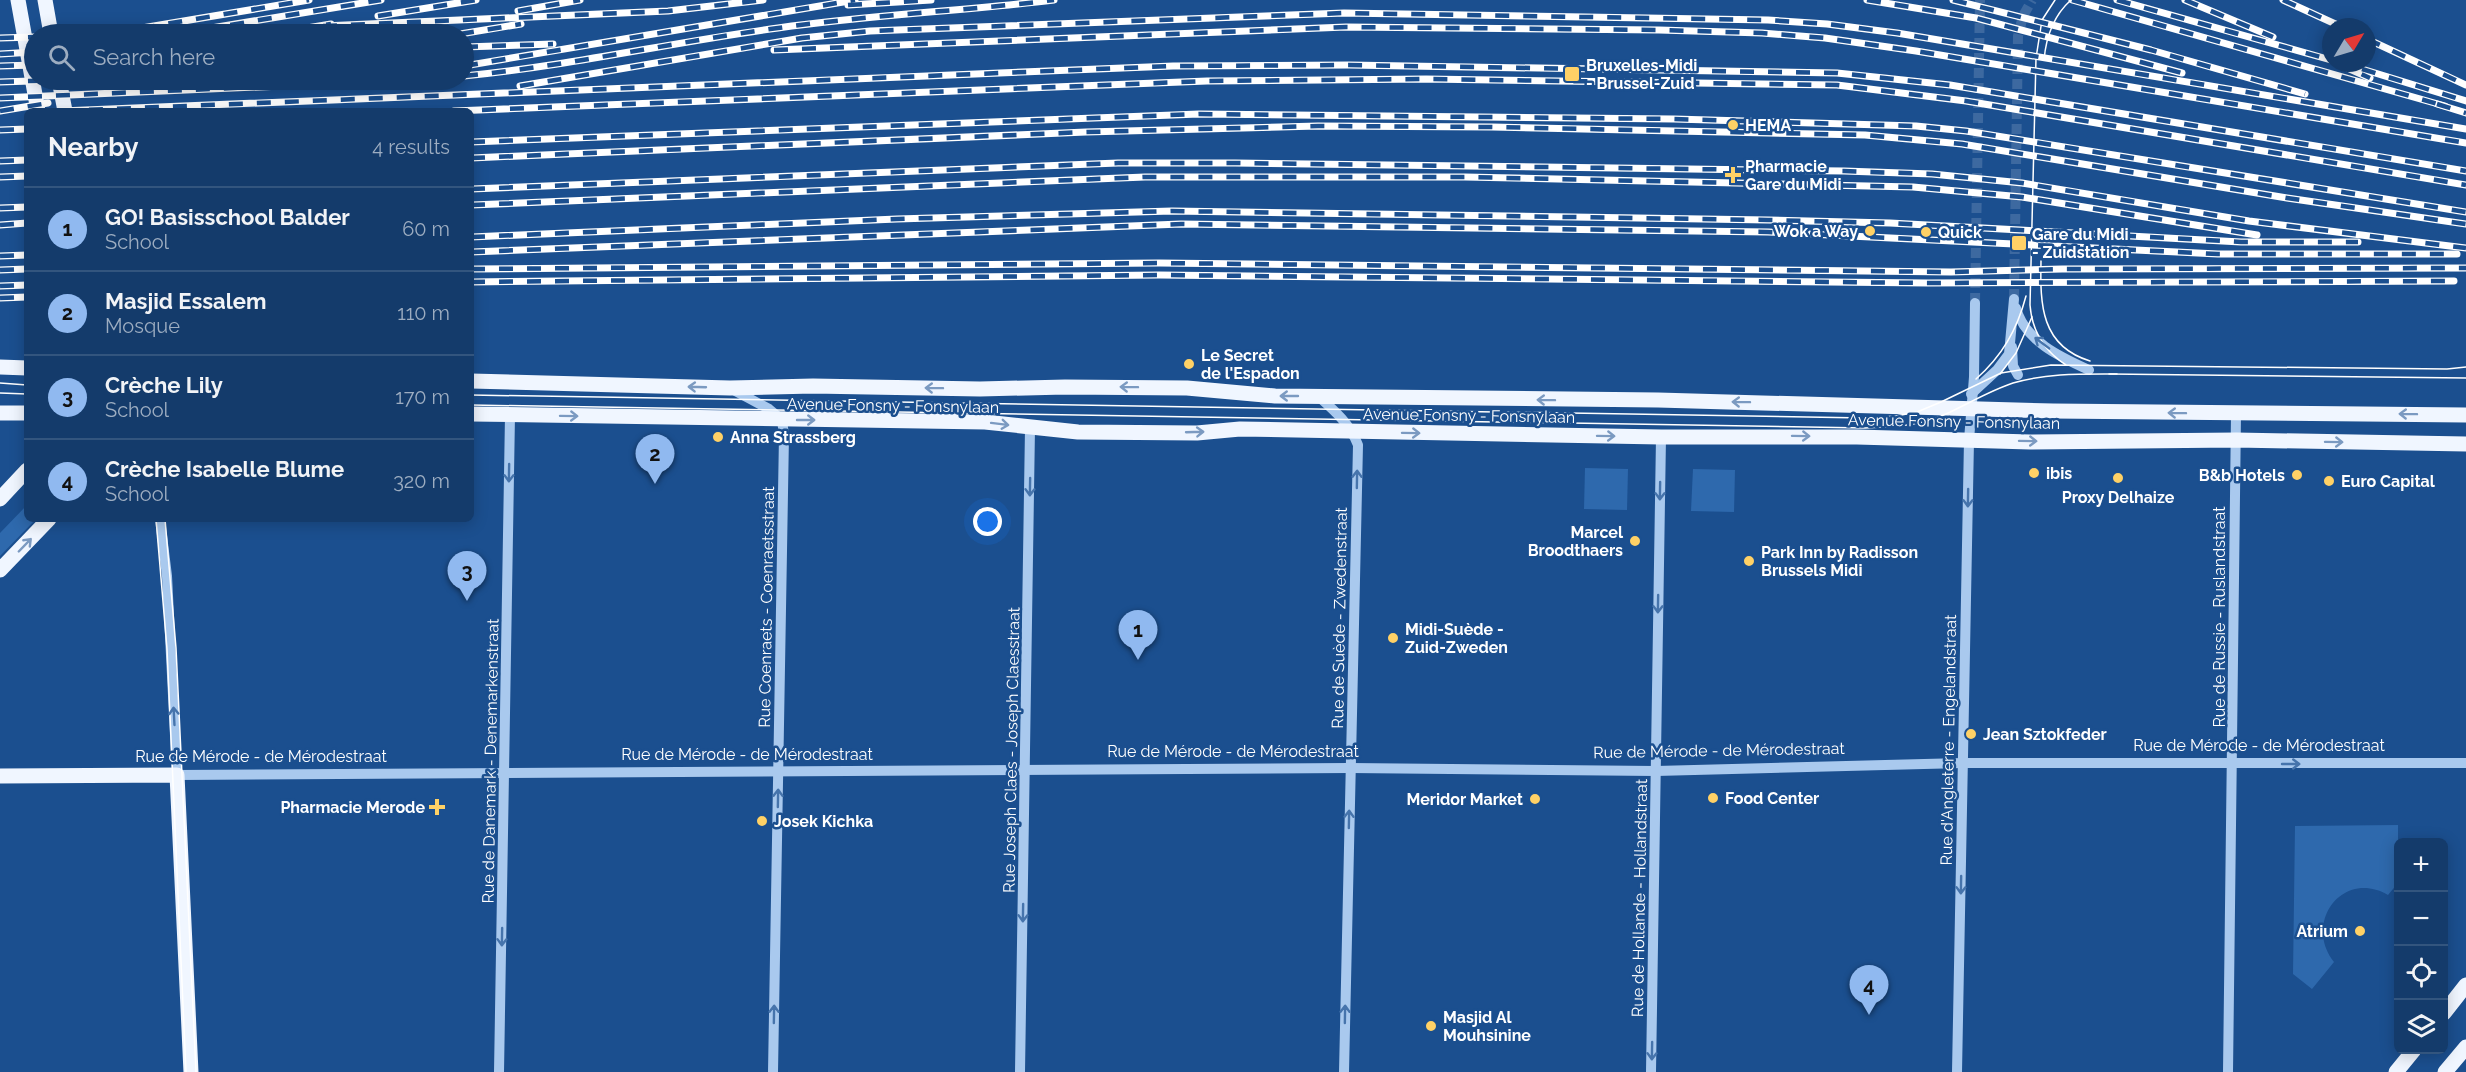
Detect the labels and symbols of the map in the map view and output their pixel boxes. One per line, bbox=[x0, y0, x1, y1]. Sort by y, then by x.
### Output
north arrow bbox=[2322, 18, 2376, 72]
place label: Bruxelles-Midi - Brussel-Zuid bbox=[1586, 56, 1697, 93]
marker: Bruxelles-Midi - Brussel-Zuid bbox=[1563, 65, 1581, 83]
place label: HEMA bbox=[1745, 116, 1791, 135]
marker: HEMA bbox=[1726, 118, 1740, 132]
place label: Pharmacie Gare du Midi bbox=[1745, 157, 1842, 194]
marker: Pharmacie Gare du Midi bbox=[1726, 168, 1740, 182]
place label: Wok a Way bbox=[1774, 222, 1858, 241]
place label: Quick bbox=[1938, 223, 1982, 242]
marker: Wok a Way bbox=[1863, 224, 1877, 238]
marker: Quick bbox=[1919, 225, 1933, 239]
place label: Gare du Midi - Zuidstation bbox=[2032, 225, 2129, 262]
marker: Gare du Midi - Zuidstation bbox=[2010, 234, 2028, 252]
one-way arrow bbox=[2034, 337, 2050, 350]
place label: Le Secret de l'Espadon bbox=[1201, 346, 1300, 383]
marker: Le Secret de l'Espadon bbox=[1182, 357, 1196, 371]
one-way arrow bbox=[687, 381, 707, 393]
one-way arrow bbox=[1119, 382, 1139, 393]
one-way arrow bbox=[924, 383, 944, 394]
one-way arrow bbox=[1279, 390, 1299, 402]
street label: Avenue Fonsny - Fonsnylaan bbox=[787, 394, 999, 417]
one-way arrow bbox=[1537, 394, 1557, 405]
one-way arrow bbox=[1732, 396, 1752, 408]
street label: Avenue Fonsny - Fonsnylaan bbox=[1363, 404, 1575, 427]
one-way arrow bbox=[2168, 407, 2188, 419]
one-way arrow bbox=[2398, 408, 2418, 420]
one-way arrow bbox=[558, 410, 578, 422]
street label: Avenue Fonsny - Fonsnylaan bbox=[1848, 410, 2060, 433]
one-way arrow bbox=[795, 414, 815, 426]
one-way arrow bbox=[990, 419, 1010, 430]
one-way arrow bbox=[1185, 427, 1205, 438]
one-way arrow bbox=[1400, 427, 1420, 438]
place label: Anna Strassberg bbox=[730, 428, 856, 447]
marker: Anna Strassberg bbox=[711, 430, 725, 444]
one-way arrow bbox=[1595, 430, 1615, 442]
one-way arrow bbox=[1790, 430, 1810, 442]
pin: 2 bbox=[636, 434, 674, 484]
one-way arrow bbox=[2017, 436, 2037, 447]
one-way arrow bbox=[2323, 437, 2343, 448]
one-way arrow bbox=[504, 463, 515, 483]
place label: ibis bbox=[2046, 464, 2072, 483]
marker: ibis bbox=[2027, 466, 2041, 480]
place label: B&b Hotels bbox=[2199, 466, 2285, 485]
marker: B&b Hotels bbox=[2290, 468, 2304, 482]
one-way arrow bbox=[1351, 469, 1363, 489]
marker: Proxy Delhaize bbox=[2111, 471, 2125, 485]
place label: Euro Capital bbox=[2341, 472, 2436, 491]
marker: Euro Capital bbox=[2322, 474, 2336, 488]
one-way arrow bbox=[1024, 476, 1035, 496]
one-way arrow bbox=[1654, 481, 1666, 501]
street label: Rue Coenraets - Coenraetsstraat bbox=[755, 485, 778, 728]
one-way arrow bbox=[1962, 488, 1974, 508]
place label: Proxy Delhaize bbox=[2062, 488, 2175, 507]
street label: Rue de Suède - Zwedenstraat bbox=[1328, 506, 1351, 729]
street label: Rue de Russie - Ruslandstraat bbox=[2210, 506, 2229, 728]
your location bbox=[973, 507, 1002, 536]
place label: Marcel Broodthaers bbox=[1528, 523, 1624, 560]
marker: Marcel Broodthaers bbox=[1628, 534, 1642, 548]
one-way arrow bbox=[17, 537, 32, 552]
place label: Park Inn by Radisson Brussels Midi bbox=[1761, 543, 1918, 580]
pin: 3 bbox=[448, 552, 486, 601]
marker: Park Inn by Radisson Brussels Midi bbox=[1742, 554, 1756, 568]
one-way arrow bbox=[1652, 594, 1664, 614]
street label: Rue Joseph Claes - Joseph Claesstraat bbox=[1000, 606, 1024, 893]
pin: 1 bbox=[1118, 610, 1158, 660]
street label: Rue d'Angleterre - Engelandstraat bbox=[1937, 614, 1960, 866]
street label: Rue de Danemark - Denemarkenstraat bbox=[479, 618, 502, 904]
place label: Midi-Suède - Zuid-Zweden bbox=[1405, 620, 1508, 657]
marker: Midi-Suède - Zuid-Zweden bbox=[1386, 631, 1400, 645]
one-way arrow bbox=[169, 707, 180, 727]
place label: Jean Sztokfeder bbox=[1983, 725, 2107, 744]
marker: Jean Sztokfeder bbox=[1964, 727, 1978, 741]
street label: Rue de Mérode - de Mérodestraat bbox=[2133, 736, 2385, 755]
street label: Rue de Mérode - de Mérodestraat bbox=[1593, 739, 1846, 762]
street label: Rue de Mérode - de Mérodestraat bbox=[1107, 742, 1359, 761]
street label: Rue de Mérode - de Mérodestraat bbox=[621, 745, 873, 764]
street label: Rue de Mérode - de Mérodestraat bbox=[135, 747, 387, 766]
one-way arrow bbox=[2281, 758, 2301, 770]
street label: Rue de Hollande - Hollandstraat bbox=[1628, 778, 1651, 1017]
one-way arrow bbox=[772, 788, 784, 808]
place label: Food Center bbox=[1725, 789, 1819, 808]
place label: Meridor Market bbox=[1406, 790, 1523, 809]
marker: Food Center bbox=[1706, 791, 1720, 805]
marker: Meridor Market bbox=[1528, 792, 1542, 806]
place label: Pharmacie Merode bbox=[280, 798, 425, 817]
marker: Pharmacie Merode bbox=[430, 800, 444, 814]
one-way arrow bbox=[1343, 809, 1355, 829]
place label: Josek Kichka bbox=[774, 812, 873, 831]
marker: Josek Kichka bbox=[755, 814, 769, 828]
one-way arrow bbox=[1955, 874, 1966, 894]
one-way arrow bbox=[1017, 902, 1029, 922]
place label: Atrium bbox=[2296, 922, 2348, 941]
marker: Atrium bbox=[2353, 924, 2367, 938]
one-way arrow bbox=[496, 926, 508, 946]
pin: 4 bbox=[1850, 966, 1888, 1015]
one-way arrow bbox=[769, 1004, 780, 1024]
one-way arrow bbox=[1340, 1004, 1351, 1024]
place label: Masjid Al Mouhsinine bbox=[1443, 1008, 1531, 1045]
marker: Masjid Al Mouhsinine bbox=[1424, 1019, 1438, 1033]
one-way arrow bbox=[1646, 1041, 1657, 1061]

